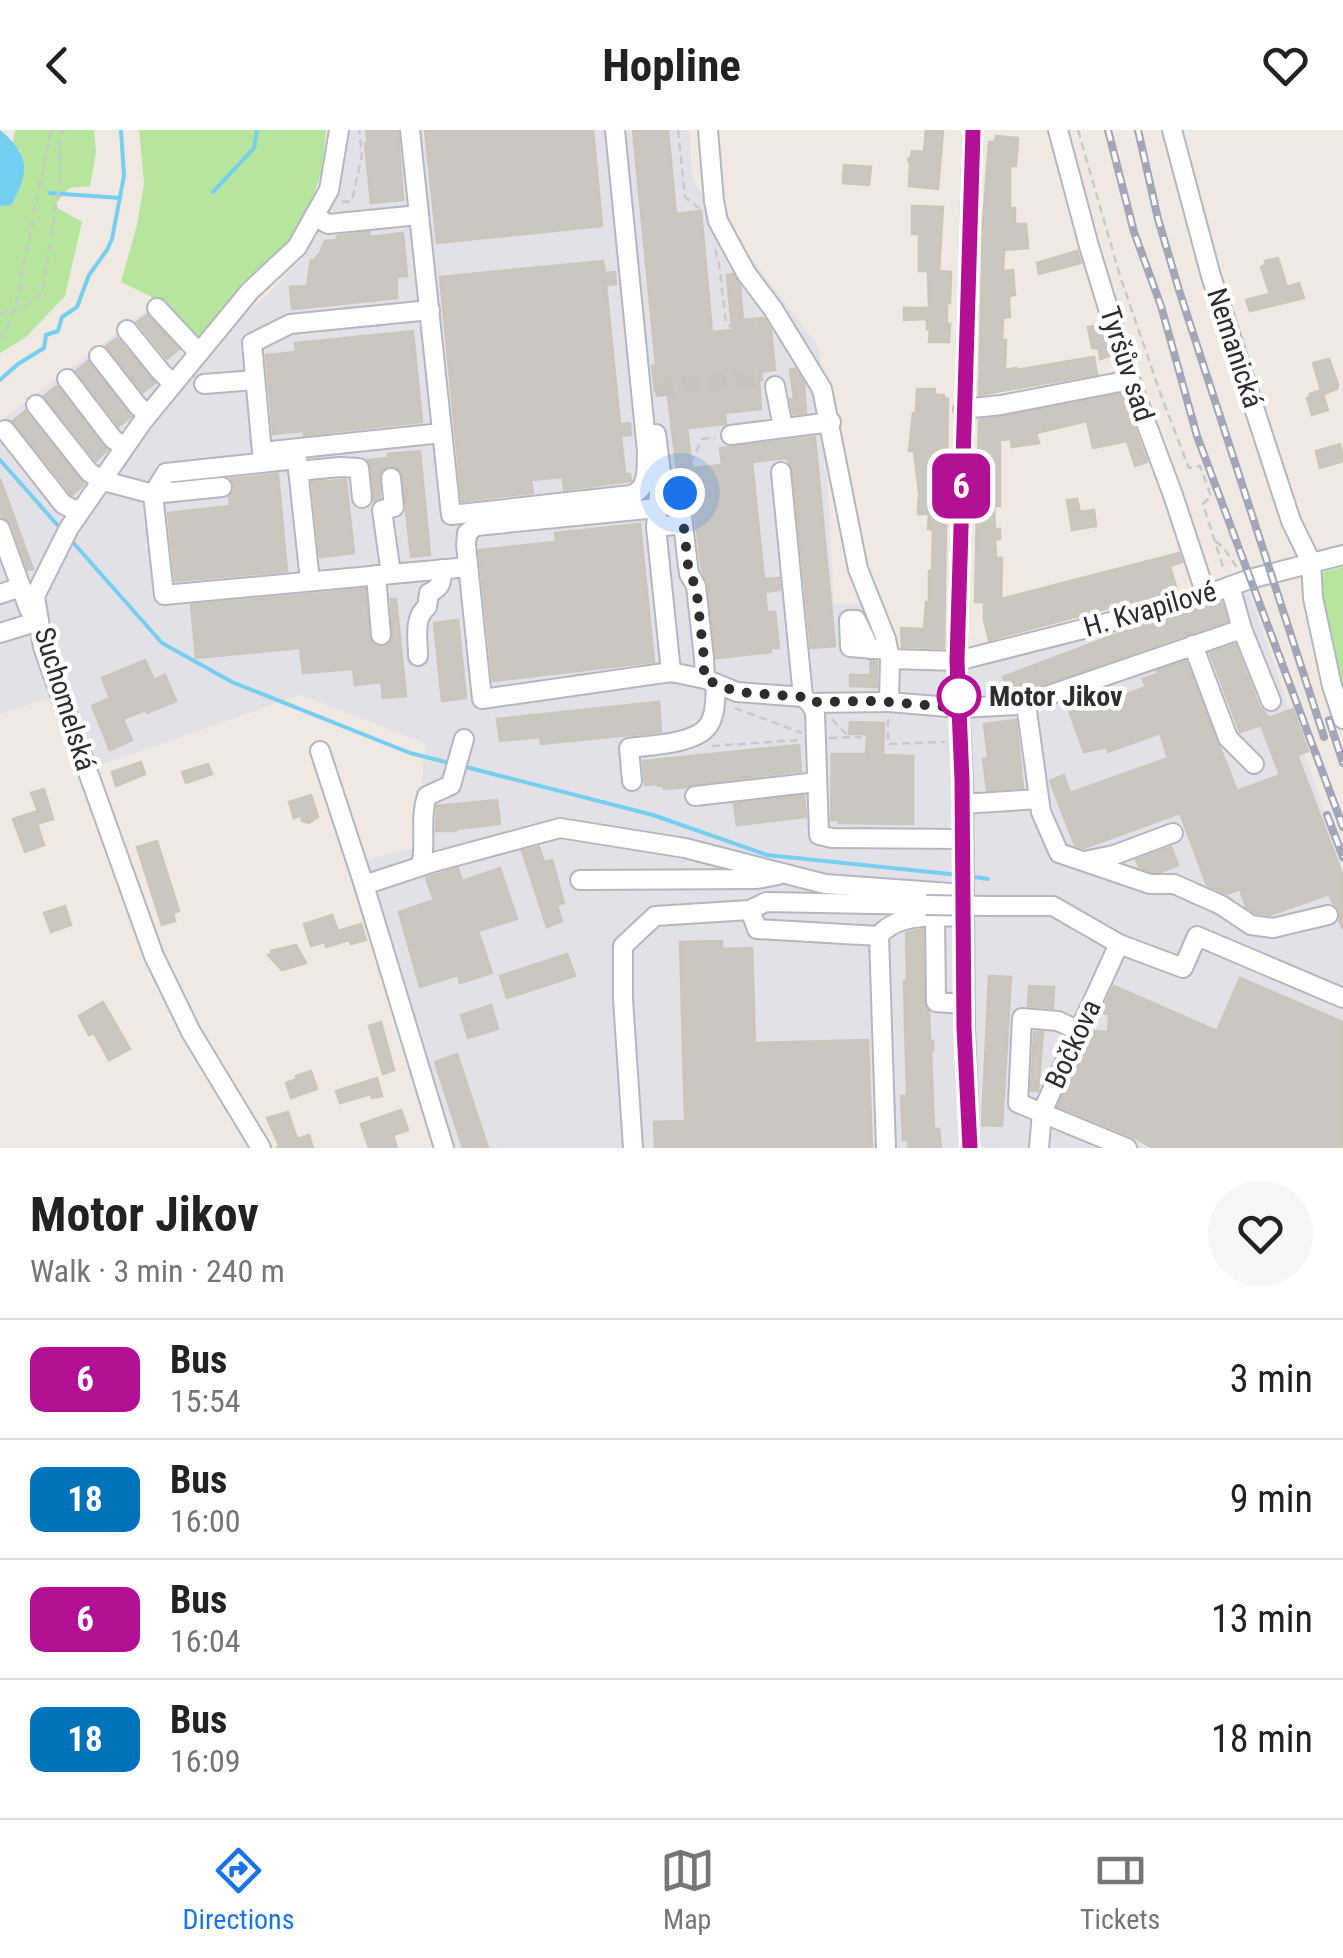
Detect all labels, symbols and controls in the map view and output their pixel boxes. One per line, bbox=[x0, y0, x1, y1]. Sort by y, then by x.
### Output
icon: back bbox=[30, 38, 85, 93]
icon: heart bbox=[1258, 38, 1313, 93]
text: Hopline bbox=[602, 39, 741, 92]
street label: Nemanická bbox=[1200, 284, 1270, 412]
street label: Tyršův sad bbox=[1093, 303, 1161, 425]
line badge: 6 bbox=[928, 454, 994, 518]
text: 6 bbox=[952, 466, 970, 507]
your location bbox=[655, 468, 705, 518]
street label: H. Kvapilové bbox=[1080, 574, 1220, 644]
street label: Suchomelská bbox=[28, 623, 102, 775]
marker: Motor Jikov bbox=[938, 675, 980, 717]
place label: Motor Jikov bbox=[989, 680, 1123, 713]
street label: Bočkova bbox=[1038, 994, 1108, 1094]
button: heart bbox=[1208, 1181, 1313, 1286]
text: Motor Jikov bbox=[30, 1186, 259, 1243]
text: Walk · 3 min · 240 m bbox=[30, 1252, 285, 1290]
text: Bus bbox=[170, 1338, 227, 1382]
text: 3 min bbox=[1230, 1357, 1313, 1401]
text: 6 bbox=[76, 1359, 94, 1400]
text: 15:54 bbox=[170, 1382, 241, 1420]
text: Bus bbox=[170, 1458, 227, 1502]
text: 9 min bbox=[1230, 1477, 1313, 1521]
text: 18 bbox=[67, 1479, 103, 1520]
text: 16:00 bbox=[170, 1502, 241, 1540]
text: Bus bbox=[170, 1578, 227, 1622]
text: 13 min bbox=[1211, 1597, 1313, 1641]
text: 6 bbox=[76, 1599, 94, 1640]
text: 16:04 bbox=[170, 1622, 241, 1660]
text: Bus bbox=[170, 1698, 227, 1742]
text: 18 min bbox=[1211, 1717, 1313, 1761]
text: 18 bbox=[67, 1719, 103, 1760]
text: 16:09 bbox=[170, 1742, 241, 1780]
tab: Directions bbox=[183, 1843, 294, 1936]
tab: Map bbox=[660, 1843, 715, 1936]
tab: Tickets bbox=[1080, 1843, 1160, 1936]

